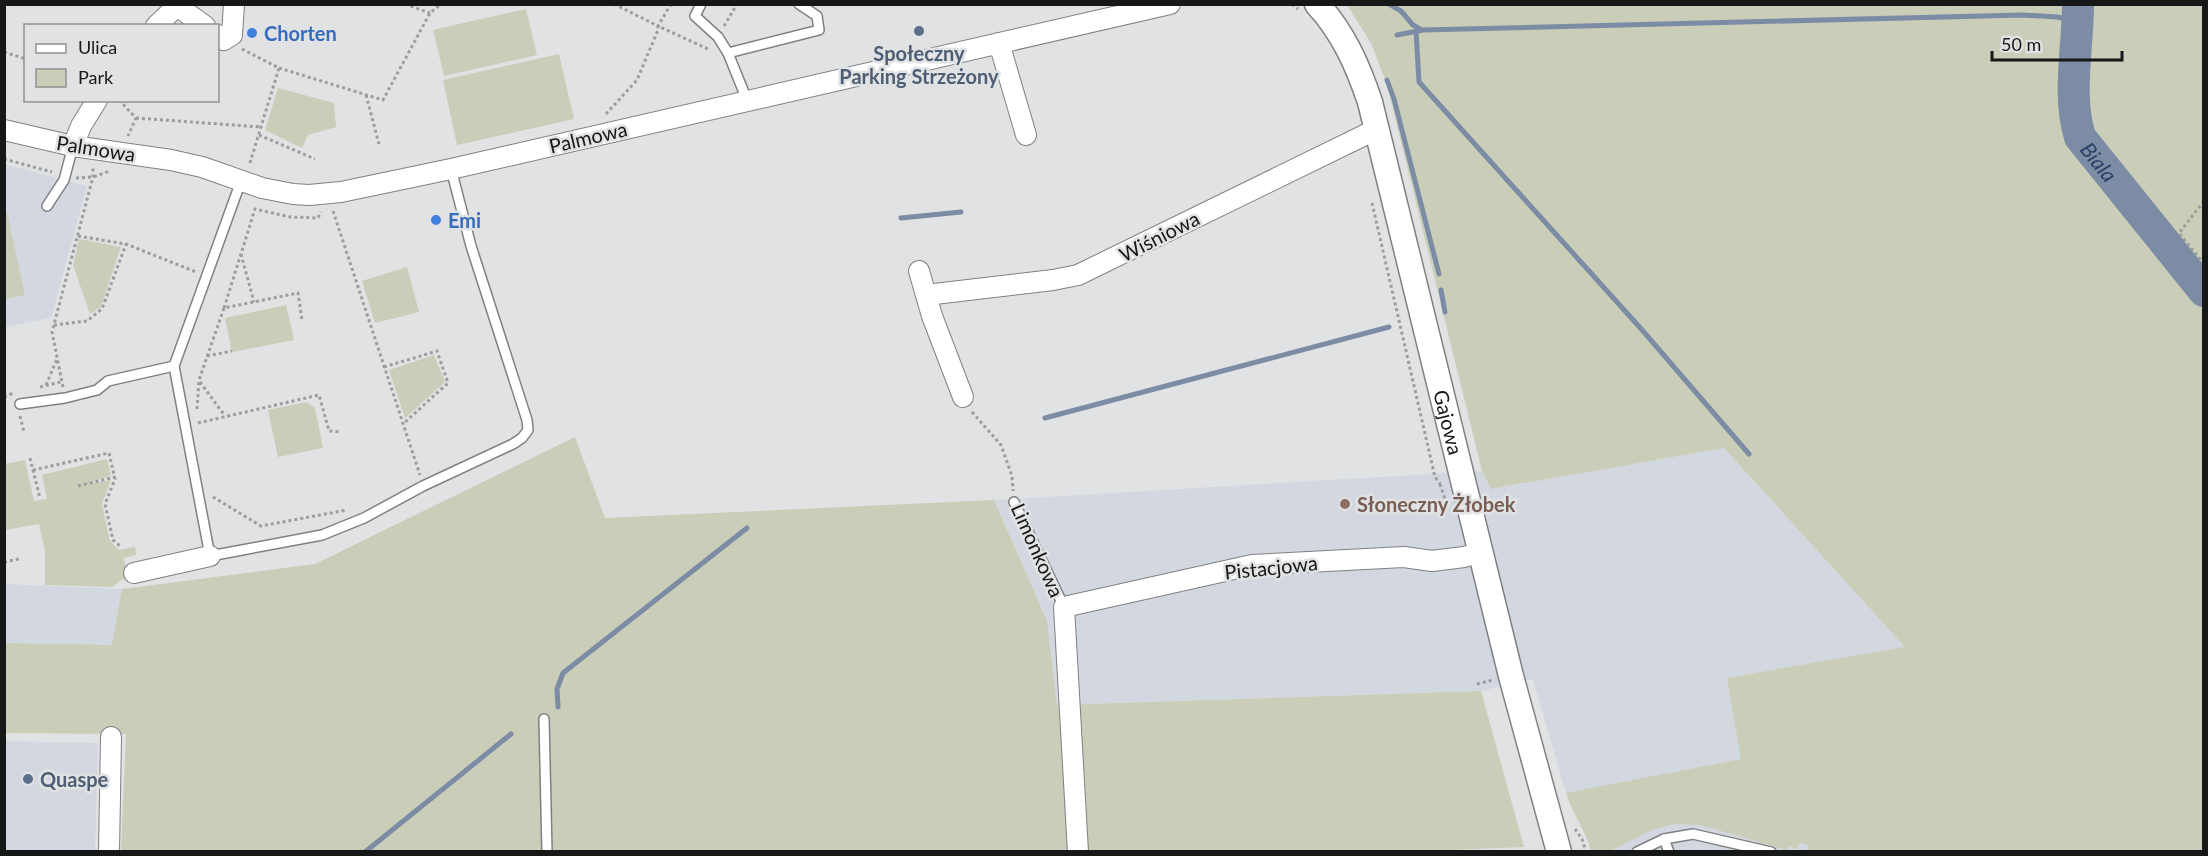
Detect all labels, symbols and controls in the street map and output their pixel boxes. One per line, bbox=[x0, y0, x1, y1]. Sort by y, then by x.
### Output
place label: Chorten bbox=[264, 21, 337, 45]
legend bbox=[24, 24, 219, 102]
marker: Społeczny Parking Strzeżony bbox=[912, 24, 926, 38]
scale bar bbox=[1992, 24, 2122, 62]
marker: Chorten bbox=[245, 26, 259, 40]
text: 50 m bbox=[2001, 33, 2041, 55]
text: Ulica bbox=[78, 36, 117, 58]
place label: Społeczny Parking Strzeżony bbox=[839, 41, 999, 88]
text: Park bbox=[78, 66, 114, 88]
street label: Palmowa bbox=[547, 116, 629, 158]
street label: Palmowa bbox=[55, 130, 137, 166]
water label: Biala bbox=[2076, 137, 2123, 186]
street label: Wiśniowa bbox=[1115, 206, 1203, 266]
place label: Emi bbox=[448, 208, 481, 232]
marker: Emi bbox=[429, 213, 443, 227]
street label: Gajowa bbox=[1429, 387, 1468, 457]
place label: Słoneczny Żłobek bbox=[1357, 492, 1516, 516]
marker: Słoneczny Żłobek bbox=[1338, 497, 1352, 511]
street label: Limonkowa bbox=[1007, 499, 1069, 601]
street label: Pistacjowa bbox=[1223, 550, 1319, 584]
place label: Quaspe bbox=[40, 767, 109, 791]
marker: Quaspe bbox=[21, 772, 35, 786]

